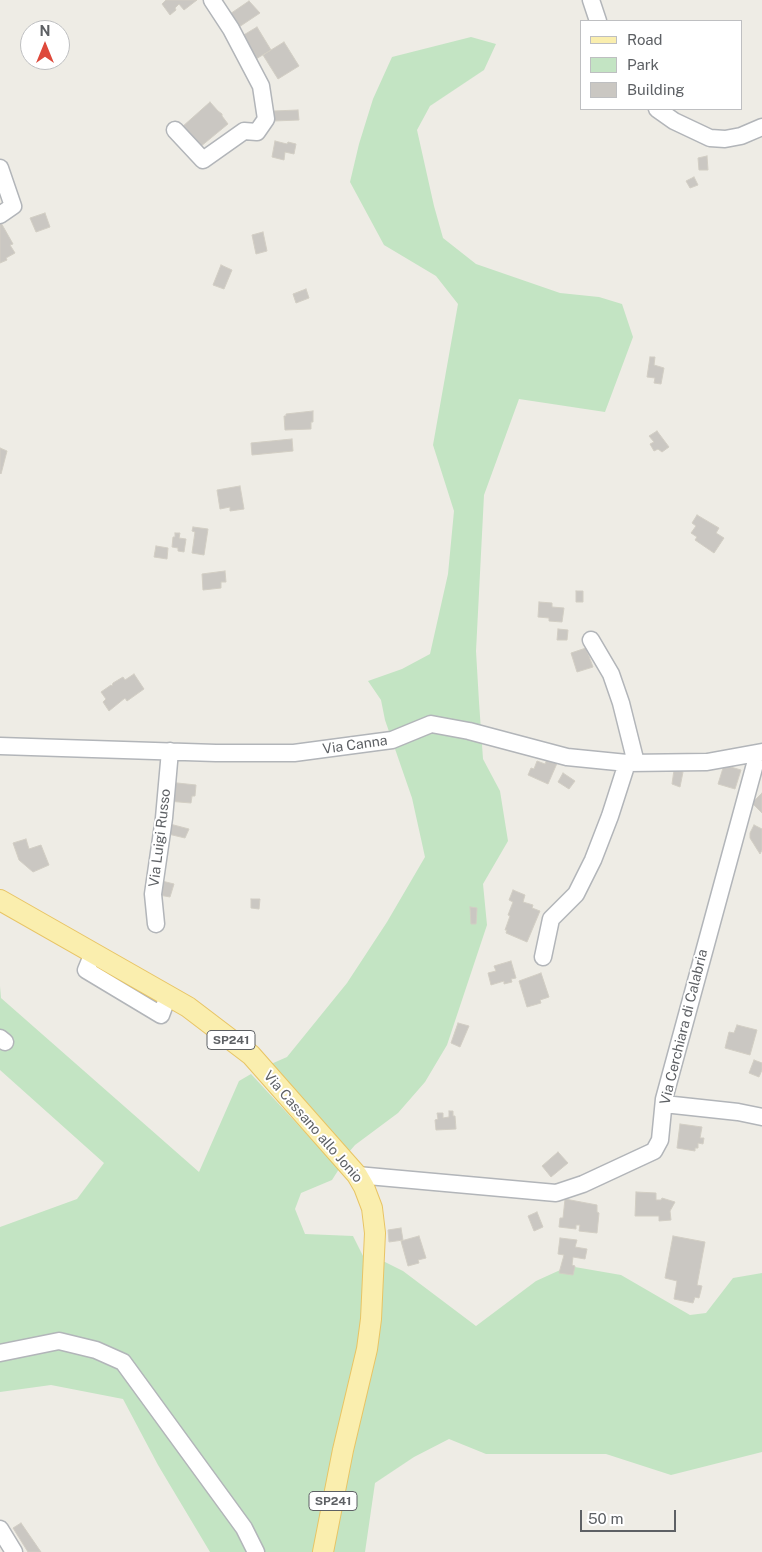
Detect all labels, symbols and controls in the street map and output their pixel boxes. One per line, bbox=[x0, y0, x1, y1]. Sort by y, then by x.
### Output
north arrow bbox=[20, 20, 70, 70]
legend bbox=[580, 20, 742, 110]
text: N bbox=[40, 23, 50, 39]
text: Road bbox=[627, 31, 663, 48]
text: Park bbox=[627, 56, 659, 73]
text: Building bbox=[627, 81, 685, 98]
street label: Via Canna bbox=[322, 732, 388, 758]
street label: Via Luigi Russo bbox=[146, 788, 174, 888]
street label: Via Cerchiara di Calabria bbox=[657, 948, 711, 1106]
road number: SP241 bbox=[207, 1030, 255, 1050]
street label: Via Cassano allo Jonio bbox=[260, 1068, 366, 1186]
road number: SP241 bbox=[309, 1492, 357, 1510]
scale bar bbox=[582, 1500, 678, 1532]
text: 50 m bbox=[588, 1510, 623, 1527]

